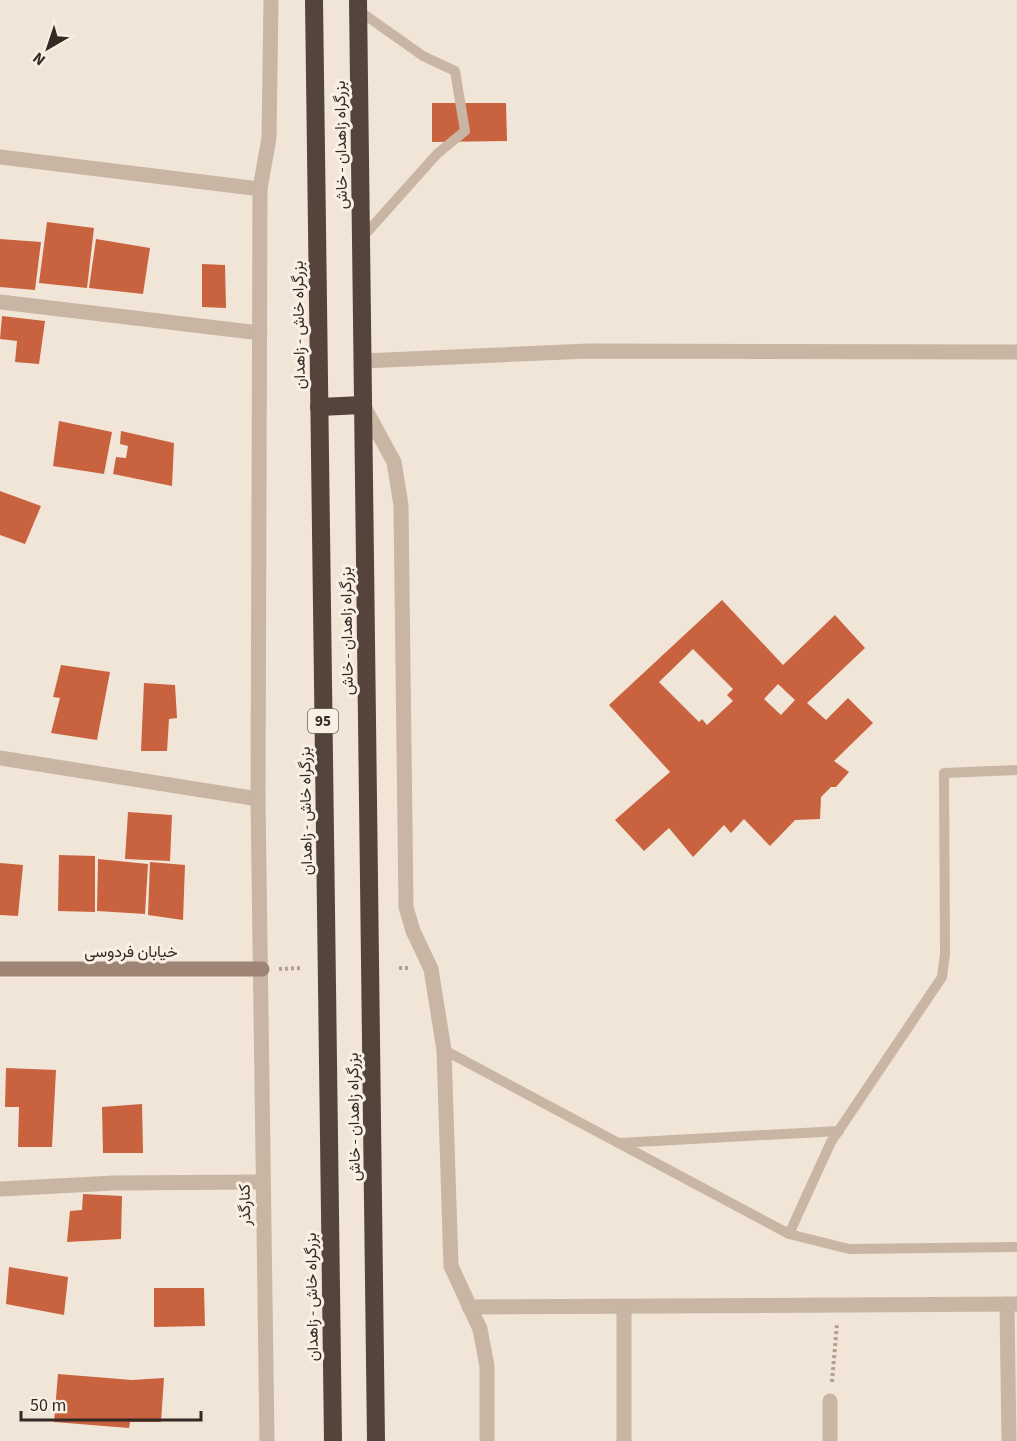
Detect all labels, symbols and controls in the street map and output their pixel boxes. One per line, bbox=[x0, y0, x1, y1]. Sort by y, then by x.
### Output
north arrow bbox=[18, 18, 78, 78]
text: N bbox=[28, 47, 50, 71]
street label: بزرگراه زاهدان - خاش bbox=[329, 80, 353, 209]
street label: بزرگراه خاش - زاهدان bbox=[287, 260, 311, 389]
street label: بزرگراه زاهدان - خاش bbox=[335, 566, 359, 695]
road number: 95 bbox=[308, 709, 338, 733]
street label: بزرگراه خاش - زاهدان bbox=[294, 746, 318, 875]
street label: خیابان فردوسی bbox=[84, 941, 178, 963]
street label: بزرگراه زاهدان - خاش bbox=[342, 1052, 366, 1181]
street label: کنارگذر bbox=[234, 1184, 256, 1227]
street label: بزرگراه خاش - زاهدان bbox=[300, 1232, 324, 1361]
scale bar bbox=[21, 1384, 201, 1422]
text: 50 m bbox=[30, 1393, 66, 1418]

